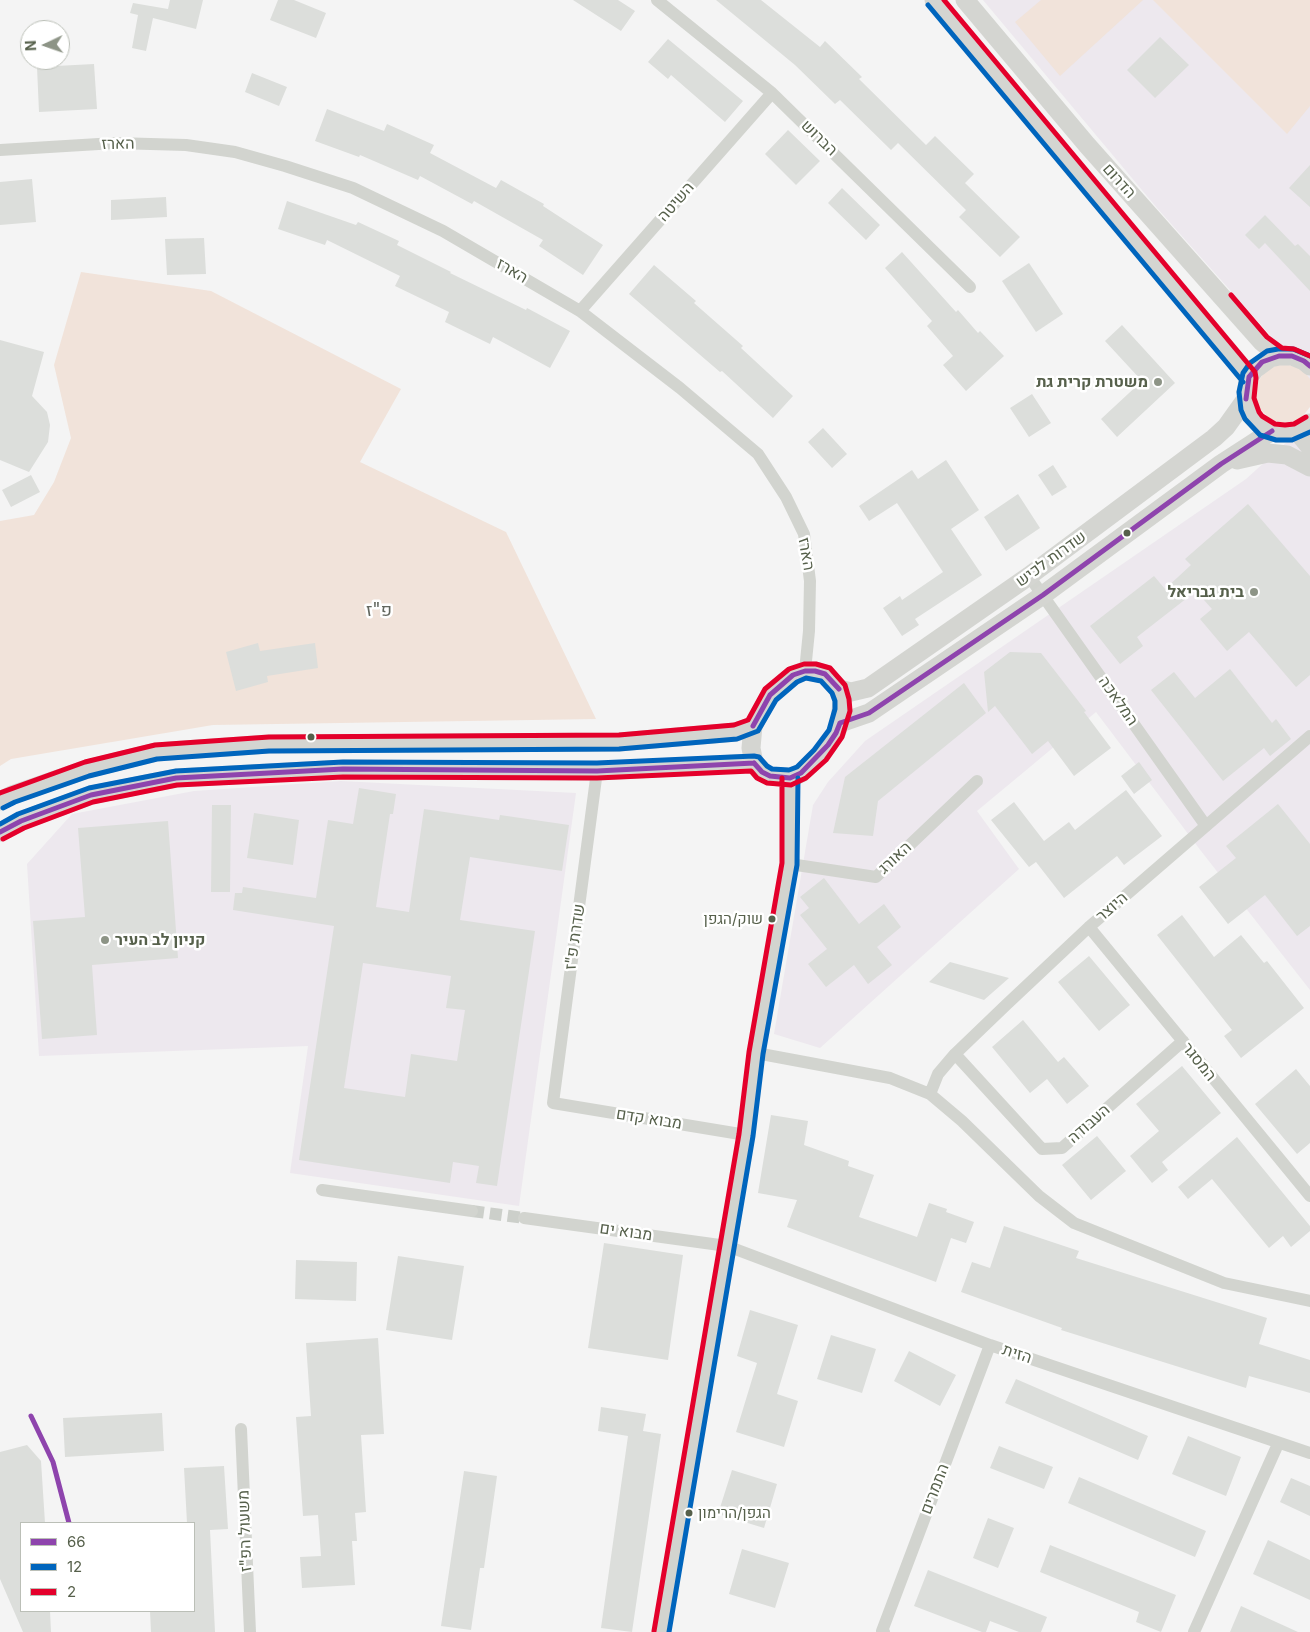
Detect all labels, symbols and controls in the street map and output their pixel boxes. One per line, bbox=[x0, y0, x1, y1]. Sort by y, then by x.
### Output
north arrow bbox=[20, 20, 70, 70]
text: N bbox=[22, 40, 39, 52]
street label: הברוש bbox=[797, 116, 841, 160]
street label: הארז bbox=[101, 134, 135, 154]
street label: הדרום bbox=[1098, 160, 1140, 202]
street label: השיטה bbox=[654, 178, 698, 226]
street label: הארז bbox=[493, 254, 531, 288]
place label: משטרת קרית גת bbox=[1036, 372, 1148, 392]
marker: משטרת קרית גת bbox=[1152, 376, 1164, 388]
street label: שדרות לכיש bbox=[1012, 527, 1090, 591]
unlabelled marker bbox=[1122, 528, 1132, 538]
street label: הארז bbox=[794, 536, 818, 572]
place label: בית גבריאל bbox=[1167, 582, 1244, 602]
marker: בית גבריאל bbox=[1248, 586, 1260, 598]
district label: פ"ז bbox=[366, 600, 392, 622]
street label: המלאכה bbox=[1094, 673, 1142, 729]
unlabelled marker bbox=[306, 732, 316, 742]
street label: האורג bbox=[874, 838, 916, 878]
street label: היוצר bbox=[1092, 888, 1132, 926]
street label: שדרת פ"ז bbox=[561, 903, 589, 971]
place label: שוק/הגפן bbox=[704, 910, 763, 928]
marker: שוק/הגפן bbox=[767, 914, 777, 924]
place label: קניון לב העיר bbox=[115, 930, 206, 950]
marker: קניון לב העיר bbox=[99, 934, 111, 946]
street label: המסגר bbox=[1178, 1039, 1220, 1085]
street label: העבודה bbox=[1064, 1100, 1114, 1148]
street label: מבוא קדם bbox=[615, 1104, 683, 1134]
street label: מבוא ים bbox=[598, 1219, 654, 1245]
street label: הזית bbox=[1000, 1340, 1034, 1368]
street label: התמרים bbox=[917, 1461, 953, 1517]
street label: משעול הפ"ז bbox=[234, 1490, 256, 1572]
place label: הגפן/הרימון bbox=[698, 1504, 771, 1522]
marker: הגפן/הרימון bbox=[684, 1508, 694, 1518]
legend bbox=[20, 1522, 195, 1612]
text: 66 bbox=[67, 1532, 86, 1551]
text: 12 bbox=[67, 1557, 82, 1576]
text: 2 bbox=[67, 1582, 76, 1601]

